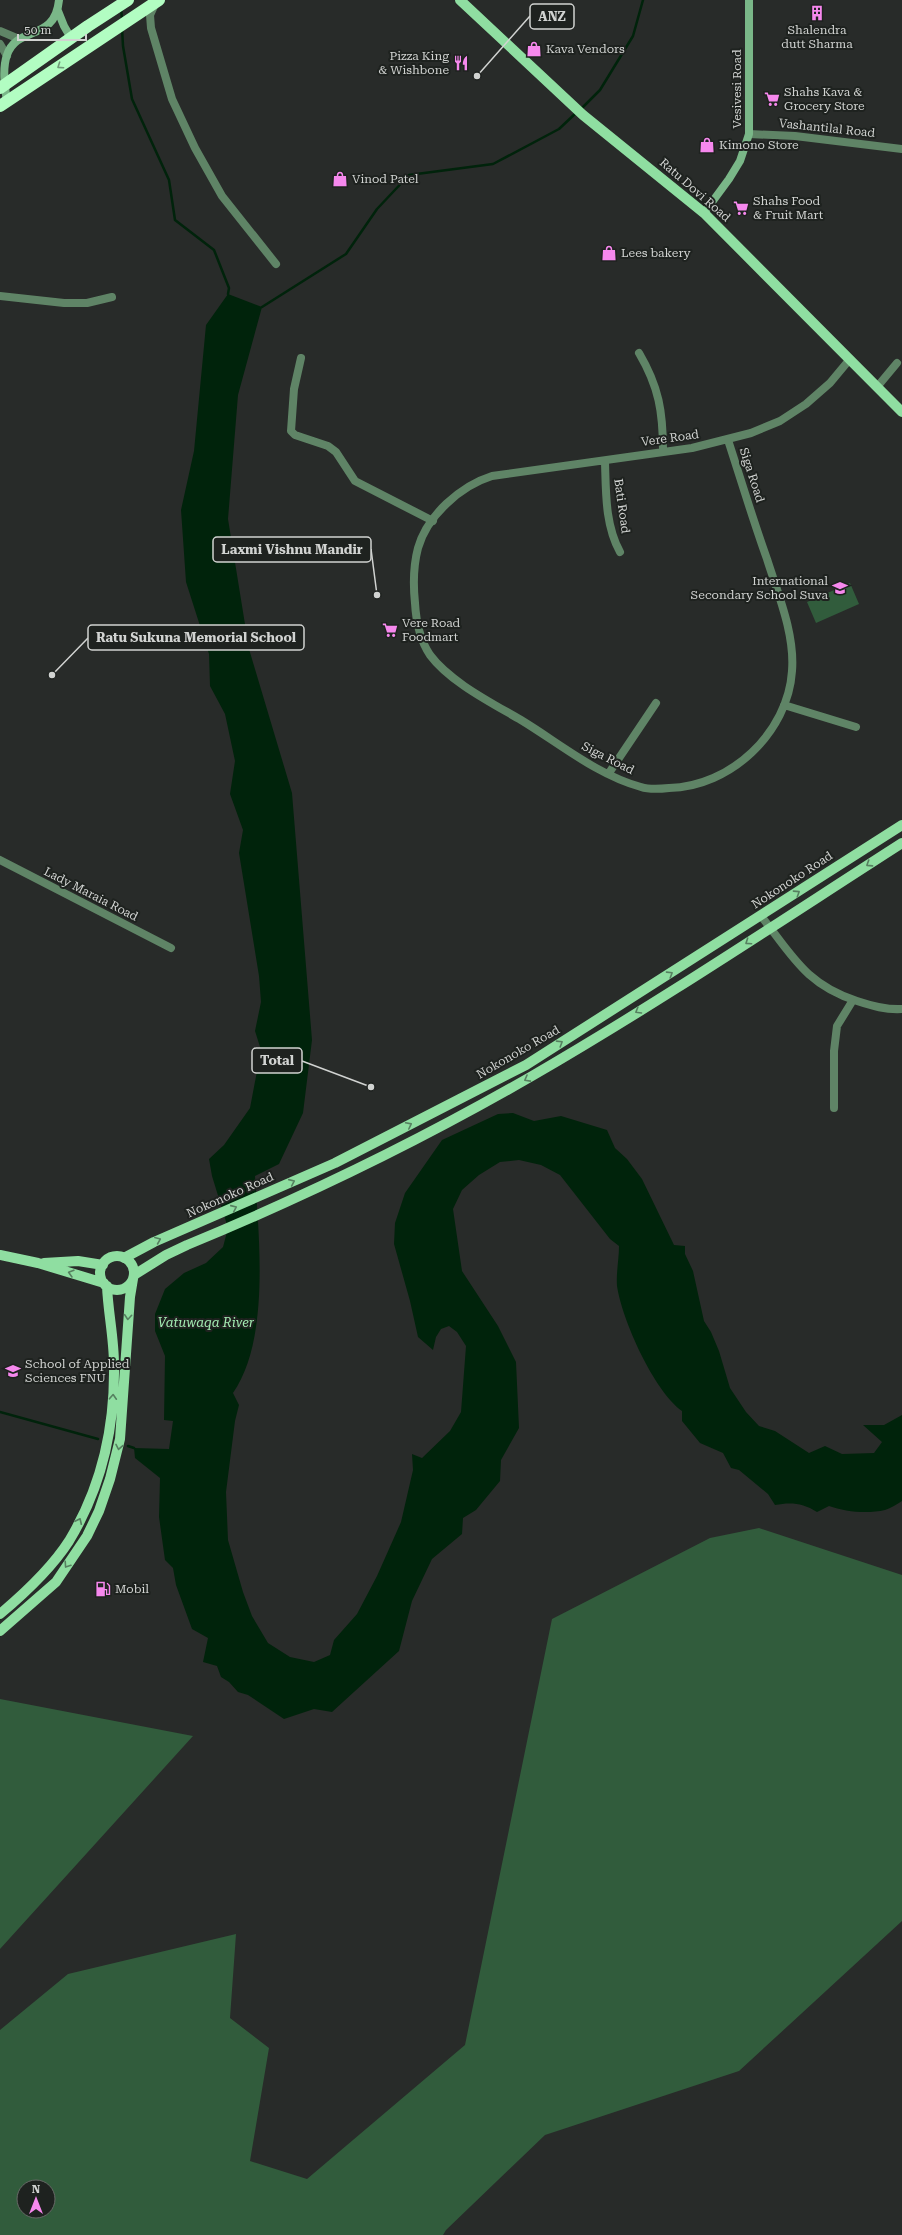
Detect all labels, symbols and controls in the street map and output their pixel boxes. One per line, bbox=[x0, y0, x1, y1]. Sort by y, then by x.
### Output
callout: ANZ bbox=[530, 4, 574, 29]
building icon: Shalendra dutt Sharma bbox=[808, 4, 826, 22]
text: ANZ bbox=[538, 9, 566, 24]
scale bar bbox=[18, 16, 86, 42]
text: 50 m bbox=[24, 23, 51, 37]
place label: Shalendra dutt Sharma bbox=[781, 23, 853, 51]
shop icon: Kava Vendors bbox=[525, 40, 543, 58]
place label: Kava Vendors bbox=[546, 42, 625, 56]
place label: Pizza King & Wishbone bbox=[378, 49, 449, 77]
street label: Vesivesi Road bbox=[730, 49, 744, 129]
restaurant icon: Pizza King & Wishbone bbox=[452, 54, 470, 72]
one-way arrow bbox=[57, 62, 64, 69]
place label: Shahs Kava & Grocery Store bbox=[784, 85, 865, 113]
supermarket icon: Shahs Kava & Grocery Store bbox=[763, 90, 781, 108]
street label: Vashantilal Road bbox=[778, 116, 876, 140]
shop icon: Kimono Store bbox=[698, 136, 716, 154]
place label: Kimono Store bbox=[719, 138, 799, 152]
street label: Ratu Dovi Road bbox=[657, 155, 734, 225]
shop icon: Vinod Patel bbox=[331, 170, 349, 188]
place label: Vinod Patel bbox=[352, 172, 419, 186]
place label: Shahs Food & Fruit Mart bbox=[753, 194, 824, 222]
supermarket icon: Shahs Food & Fruit Mart bbox=[732, 199, 750, 217]
shop icon: Lees bakery bbox=[600, 244, 618, 262]
place label: Lees bakery bbox=[621, 246, 692, 260]
street label: Vere Road bbox=[640, 427, 700, 449]
street label: Siga Road bbox=[737, 446, 768, 505]
street label: Bati Road bbox=[611, 478, 633, 535]
callout: Laxmi Vishnu Mandir bbox=[213, 537, 371, 562]
text: Laxmi Vishnu Mandir bbox=[221, 542, 363, 557]
place label: International Secondary School Suva bbox=[691, 574, 828, 602]
school or university icon: International Secondary School Suva bbox=[831, 579, 849, 597]
place label: Vere Road Foodmart bbox=[402, 616, 461, 644]
supermarket icon: Vere Road Foodmart bbox=[381, 621, 399, 639]
callout: Ratu Sukuna Memorial School bbox=[88, 625, 304, 650]
text: Ratu Sukuna Memorial School bbox=[96, 630, 297, 645]
street label: Siga Road bbox=[579, 739, 637, 777]
street label: Nokonoko Road bbox=[749, 848, 835, 911]
one-way arrow bbox=[866, 859, 873, 867]
street label: Lady Maraia Road bbox=[42, 864, 141, 924]
one-way arrow bbox=[793, 890, 800, 897]
one-way arrow bbox=[745, 937, 752, 945]
one-way arrow bbox=[666, 971, 673, 978]
one-way arrow bbox=[635, 1007, 642, 1014]
street label: Nokonoko Road bbox=[474, 1022, 562, 1081]
one-way arrow bbox=[556, 1041, 563, 1048]
callout: Total bbox=[252, 1048, 302, 1073]
text: Total bbox=[260, 1053, 295, 1068]
one-way arrow bbox=[524, 1074, 531, 1081]
one-way arrow bbox=[405, 1122, 412, 1130]
street label: Nokonoko Road bbox=[184, 1169, 276, 1220]
one-way arrow bbox=[288, 1179, 296, 1187]
one-way arrow bbox=[230, 1205, 238, 1213]
one-way arrow bbox=[154, 1237, 162, 1245]
one-way arrow bbox=[68, 1269, 75, 1278]
one-way arrow bbox=[124, 1314, 133, 1321]
water label: Vatuwaqa River bbox=[158, 1315, 255, 1330]
place label: School of Applied Sciences FNU bbox=[25, 1357, 130, 1385]
school or university icon: School of Applied Sciences FNU bbox=[4, 1362, 22, 1380]
one-way arrow bbox=[109, 1394, 117, 1400]
one-way arrow bbox=[115, 1444, 123, 1450]
one-way arrow bbox=[74, 1517, 82, 1525]
one-way arrow bbox=[64, 1561, 72, 1568]
fuel station icon: Mobil bbox=[94, 1580, 112, 1598]
place label: Mobil bbox=[115, 1582, 149, 1596]
north arrow bbox=[16, 2179, 56, 2219]
text: N bbox=[32, 2183, 41, 2196]

